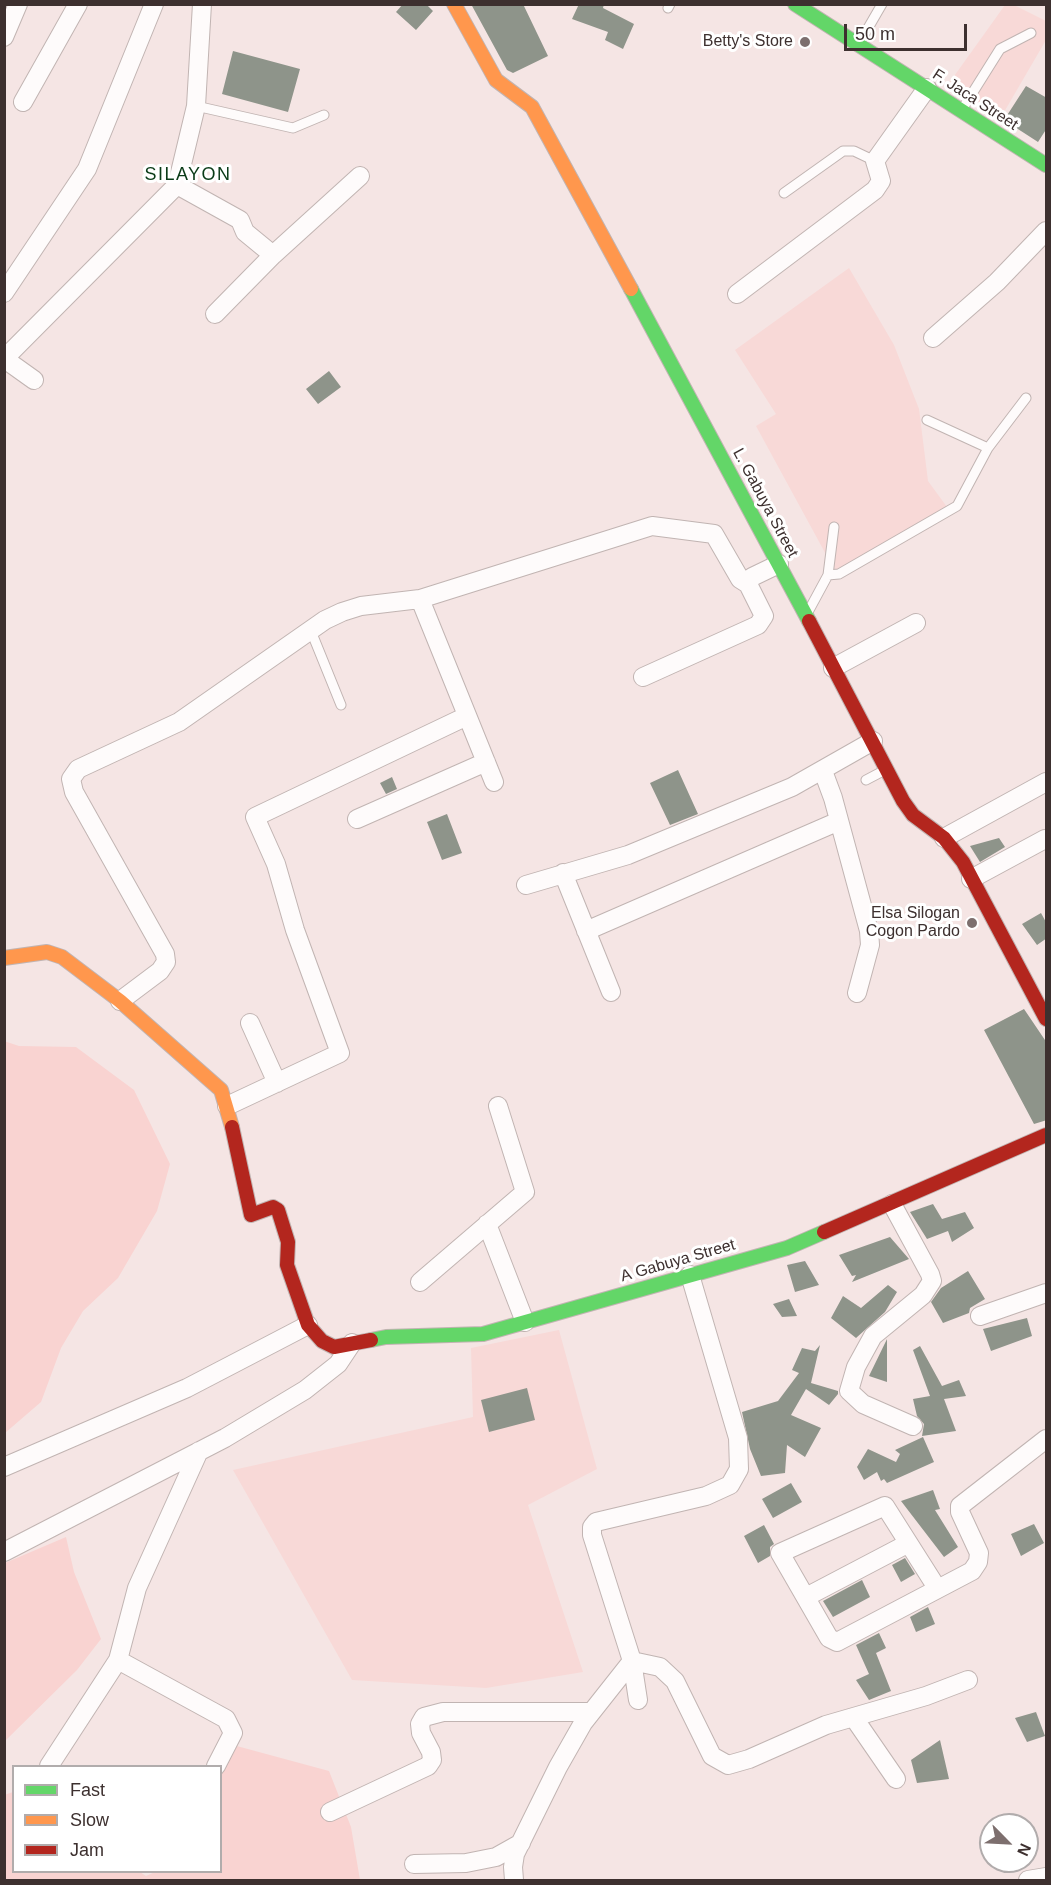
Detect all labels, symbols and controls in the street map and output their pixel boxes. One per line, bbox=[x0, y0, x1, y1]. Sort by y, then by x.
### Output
scale bar bbox=[847, 12, 970, 50]
text: 50 m bbox=[855, 24, 895, 44]
place label: Betty's Store bbox=[703, 32, 793, 52]
marker: Betty's Store bbox=[798, 35, 812, 49]
street label: F. Jaca Street bbox=[929, 65, 1021, 135]
district label: SILAYON bbox=[144, 164, 232, 186]
street label: L. Gabuya Street bbox=[728, 445, 802, 561]
place label: Elsa Silogan Cogon Pardo bbox=[866, 904, 960, 942]
marker: Elsa Silogan Cogon Pardo bbox=[965, 916, 979, 930]
street label: A Gabuya Street bbox=[619, 1235, 737, 1287]
legend bbox=[12, 1765, 222, 1873]
text: Fast bbox=[70, 1780, 105, 1800]
text: Slow bbox=[70, 1810, 109, 1830]
north arrow bbox=[979, 1813, 1039, 1873]
text: Jam bbox=[70, 1840, 104, 1860]
text: N bbox=[1014, 1841, 1034, 1858]

